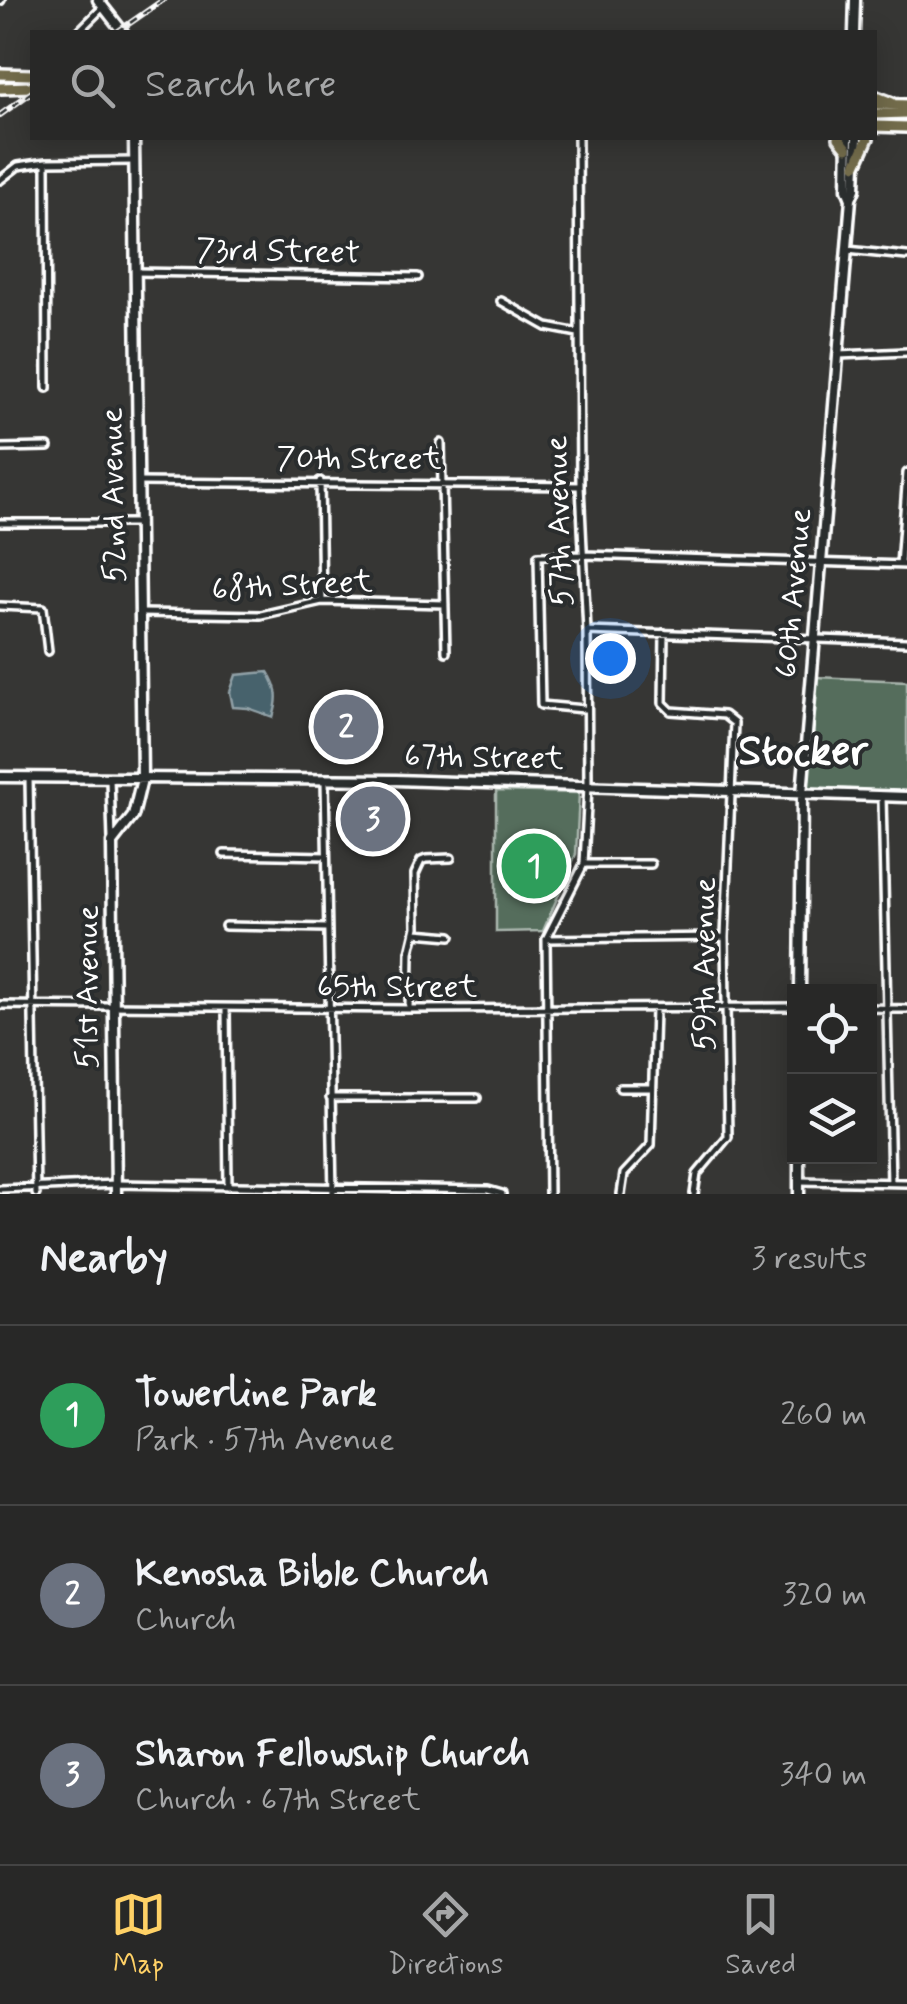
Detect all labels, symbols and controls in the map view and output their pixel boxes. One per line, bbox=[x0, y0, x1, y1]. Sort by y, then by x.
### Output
search box bbox=[30, 30, 877, 140]
icon: search bbox=[65, 58, 120, 113]
text: Search here bbox=[145, 61, 336, 110]
street label: 73rd Street bbox=[196, 230, 360, 274]
street label: 52nd Avenue bbox=[91, 407, 137, 583]
street label: 57th Avenue bbox=[536, 435, 584, 607]
street label: 70th Street bbox=[277, 438, 442, 480]
street label: 60th Avenue bbox=[766, 506, 822, 680]
street label: 68th Street bbox=[210, 561, 374, 611]
your location bbox=[585, 633, 636, 684]
pin: 2 bbox=[314, 690, 378, 764]
district label: Stocker bbox=[738, 725, 869, 780]
street label: 67th Street bbox=[404, 736, 564, 780]
pin: 3 bbox=[340, 782, 406, 856]
pin: 1 bbox=[502, 828, 566, 904]
street label: 59th Avenue bbox=[684, 877, 726, 1051]
street label: 51st Avenue bbox=[67, 905, 109, 1069]
street label: 65th Street bbox=[317, 966, 478, 1008]
map controls bbox=[787, 984, 877, 1164]
button: locate bbox=[787, 984, 877, 1074]
button: layers bbox=[787, 1074, 877, 1164]
text: Nearby bbox=[40, 1232, 168, 1287]
text: 3 results bbox=[751, 1238, 867, 1280]
text: Towerline Park bbox=[135, 1370, 377, 1419]
text: 1 bbox=[65, 1394, 80, 1436]
text: 260 m bbox=[780, 1394, 867, 1436]
text: Park · 57th Avenue bbox=[135, 1419, 394, 1461]
text: Kenosha Bible Church bbox=[135, 1550, 489, 1599]
text: 2 bbox=[65, 1574, 80, 1616]
text: 320 m bbox=[782, 1574, 867, 1616]
text: Church bbox=[135, 1599, 236, 1641]
text: Sharon Fellowship Church bbox=[135, 1730, 530, 1779]
text: 3 bbox=[65, 1754, 80, 1796]
text: 340 m bbox=[780, 1754, 867, 1796]
text: Church · 67th Street bbox=[135, 1779, 421, 1821]
tab: Map bbox=[111, 1887, 166, 1984]
tab: Directions bbox=[388, 1887, 503, 1984]
tab: Saved bbox=[725, 1887, 796, 1984]

